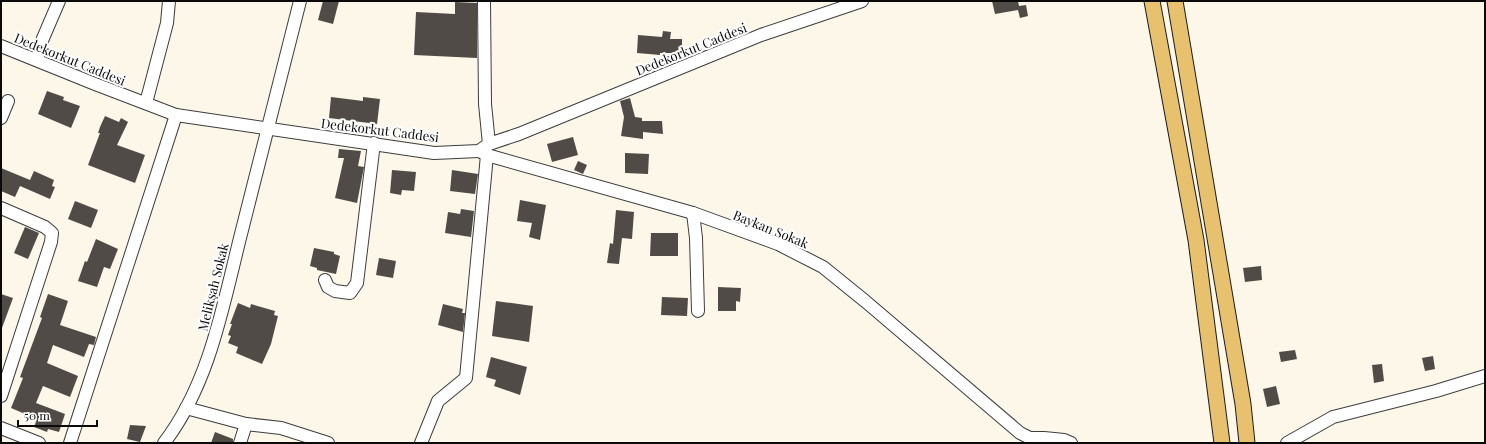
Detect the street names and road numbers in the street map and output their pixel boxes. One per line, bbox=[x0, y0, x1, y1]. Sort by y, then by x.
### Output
street label: Dedekorkut Caddesi bbox=[633, 18, 749, 79]
street label: Dedekorkut Caddesi bbox=[12, 28, 129, 89]
street label: Dedekorkut Caddesi bbox=[320, 114, 440, 145]
street label: Baykan Sokak bbox=[731, 206, 812, 252]
street label: Melikşah Sokak bbox=[193, 240, 232, 333]

